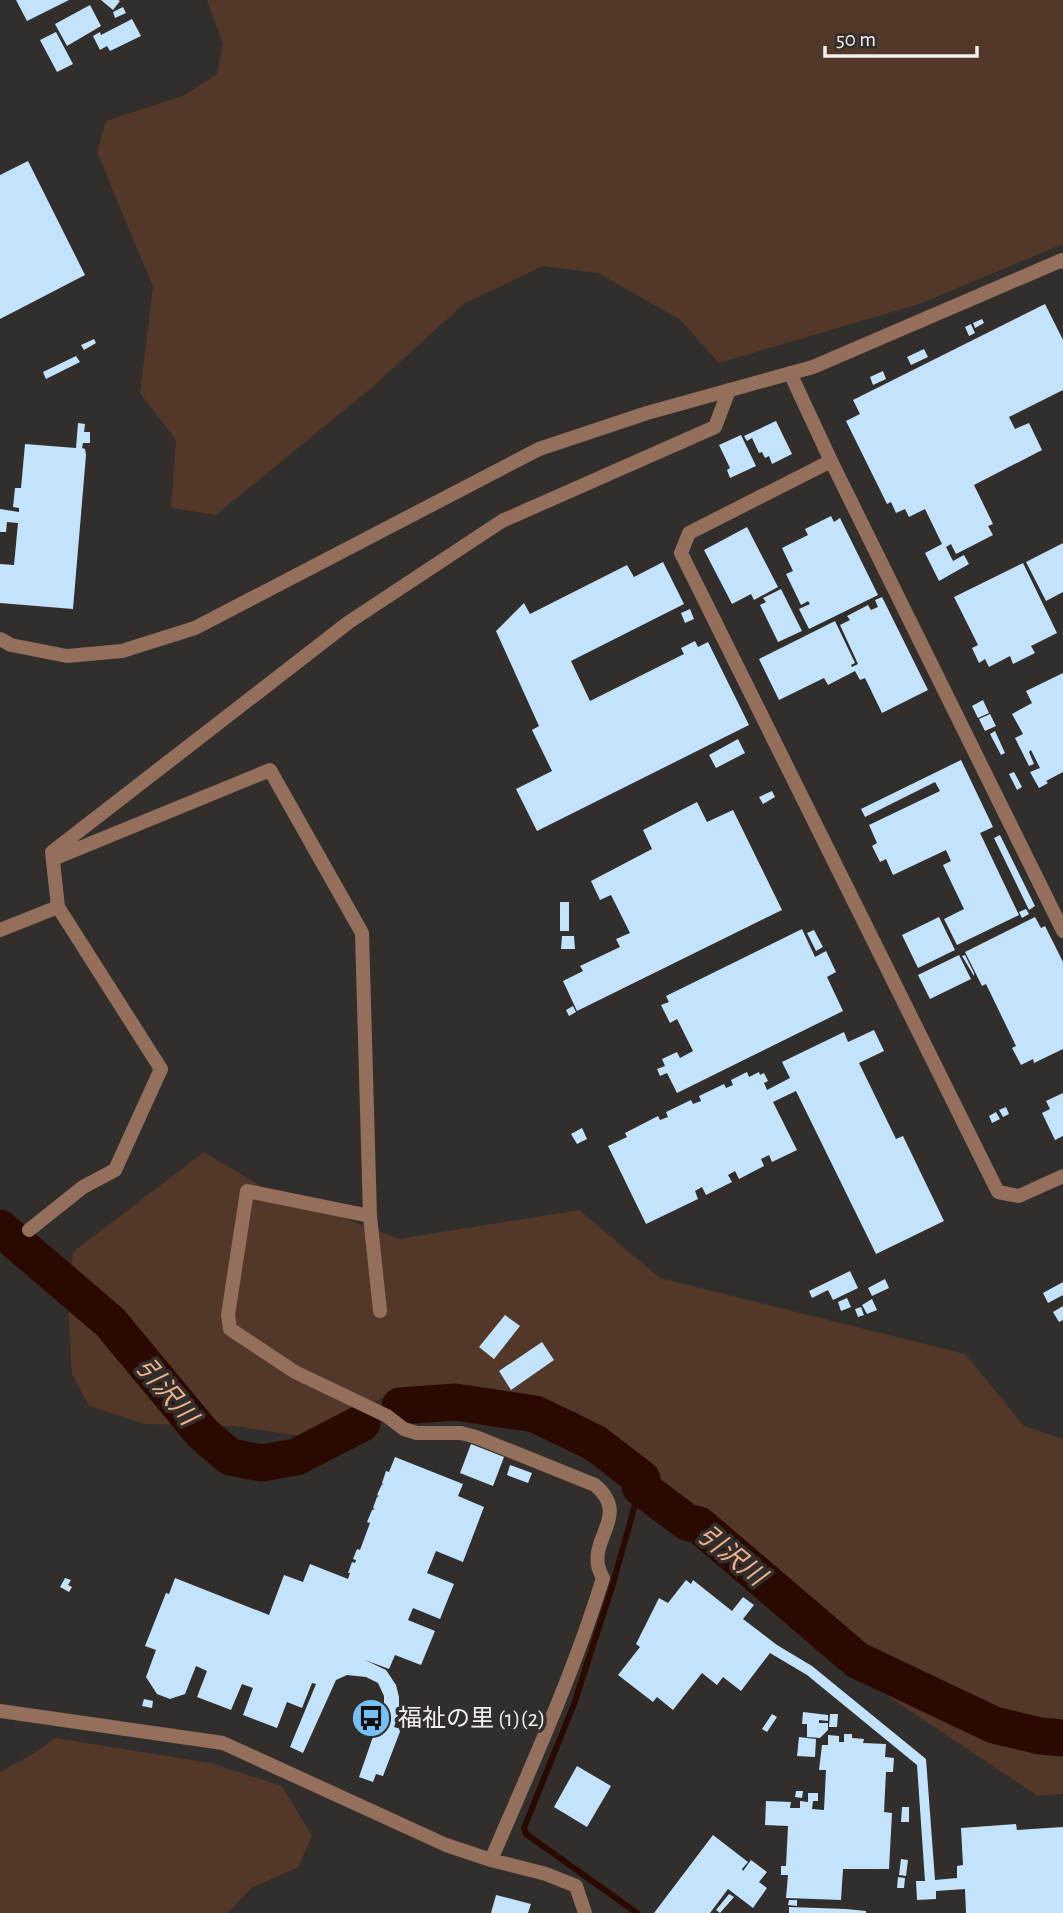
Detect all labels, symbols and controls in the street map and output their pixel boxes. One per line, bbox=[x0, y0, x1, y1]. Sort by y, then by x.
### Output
scale bar bbox=[825, 14, 977, 58]
text: 50 m bbox=[836, 29, 876, 50]
water label: 引沢川 bbox=[131, 1353, 204, 1432]
water label: 引沢川 bbox=[693, 1520, 773, 1592]
bus stop icon: 福祉の里 (1)(2) bbox=[350, 1697, 392, 1739]
place label: 福祉の里 (1)(2) bbox=[398, 1705, 546, 1731]

